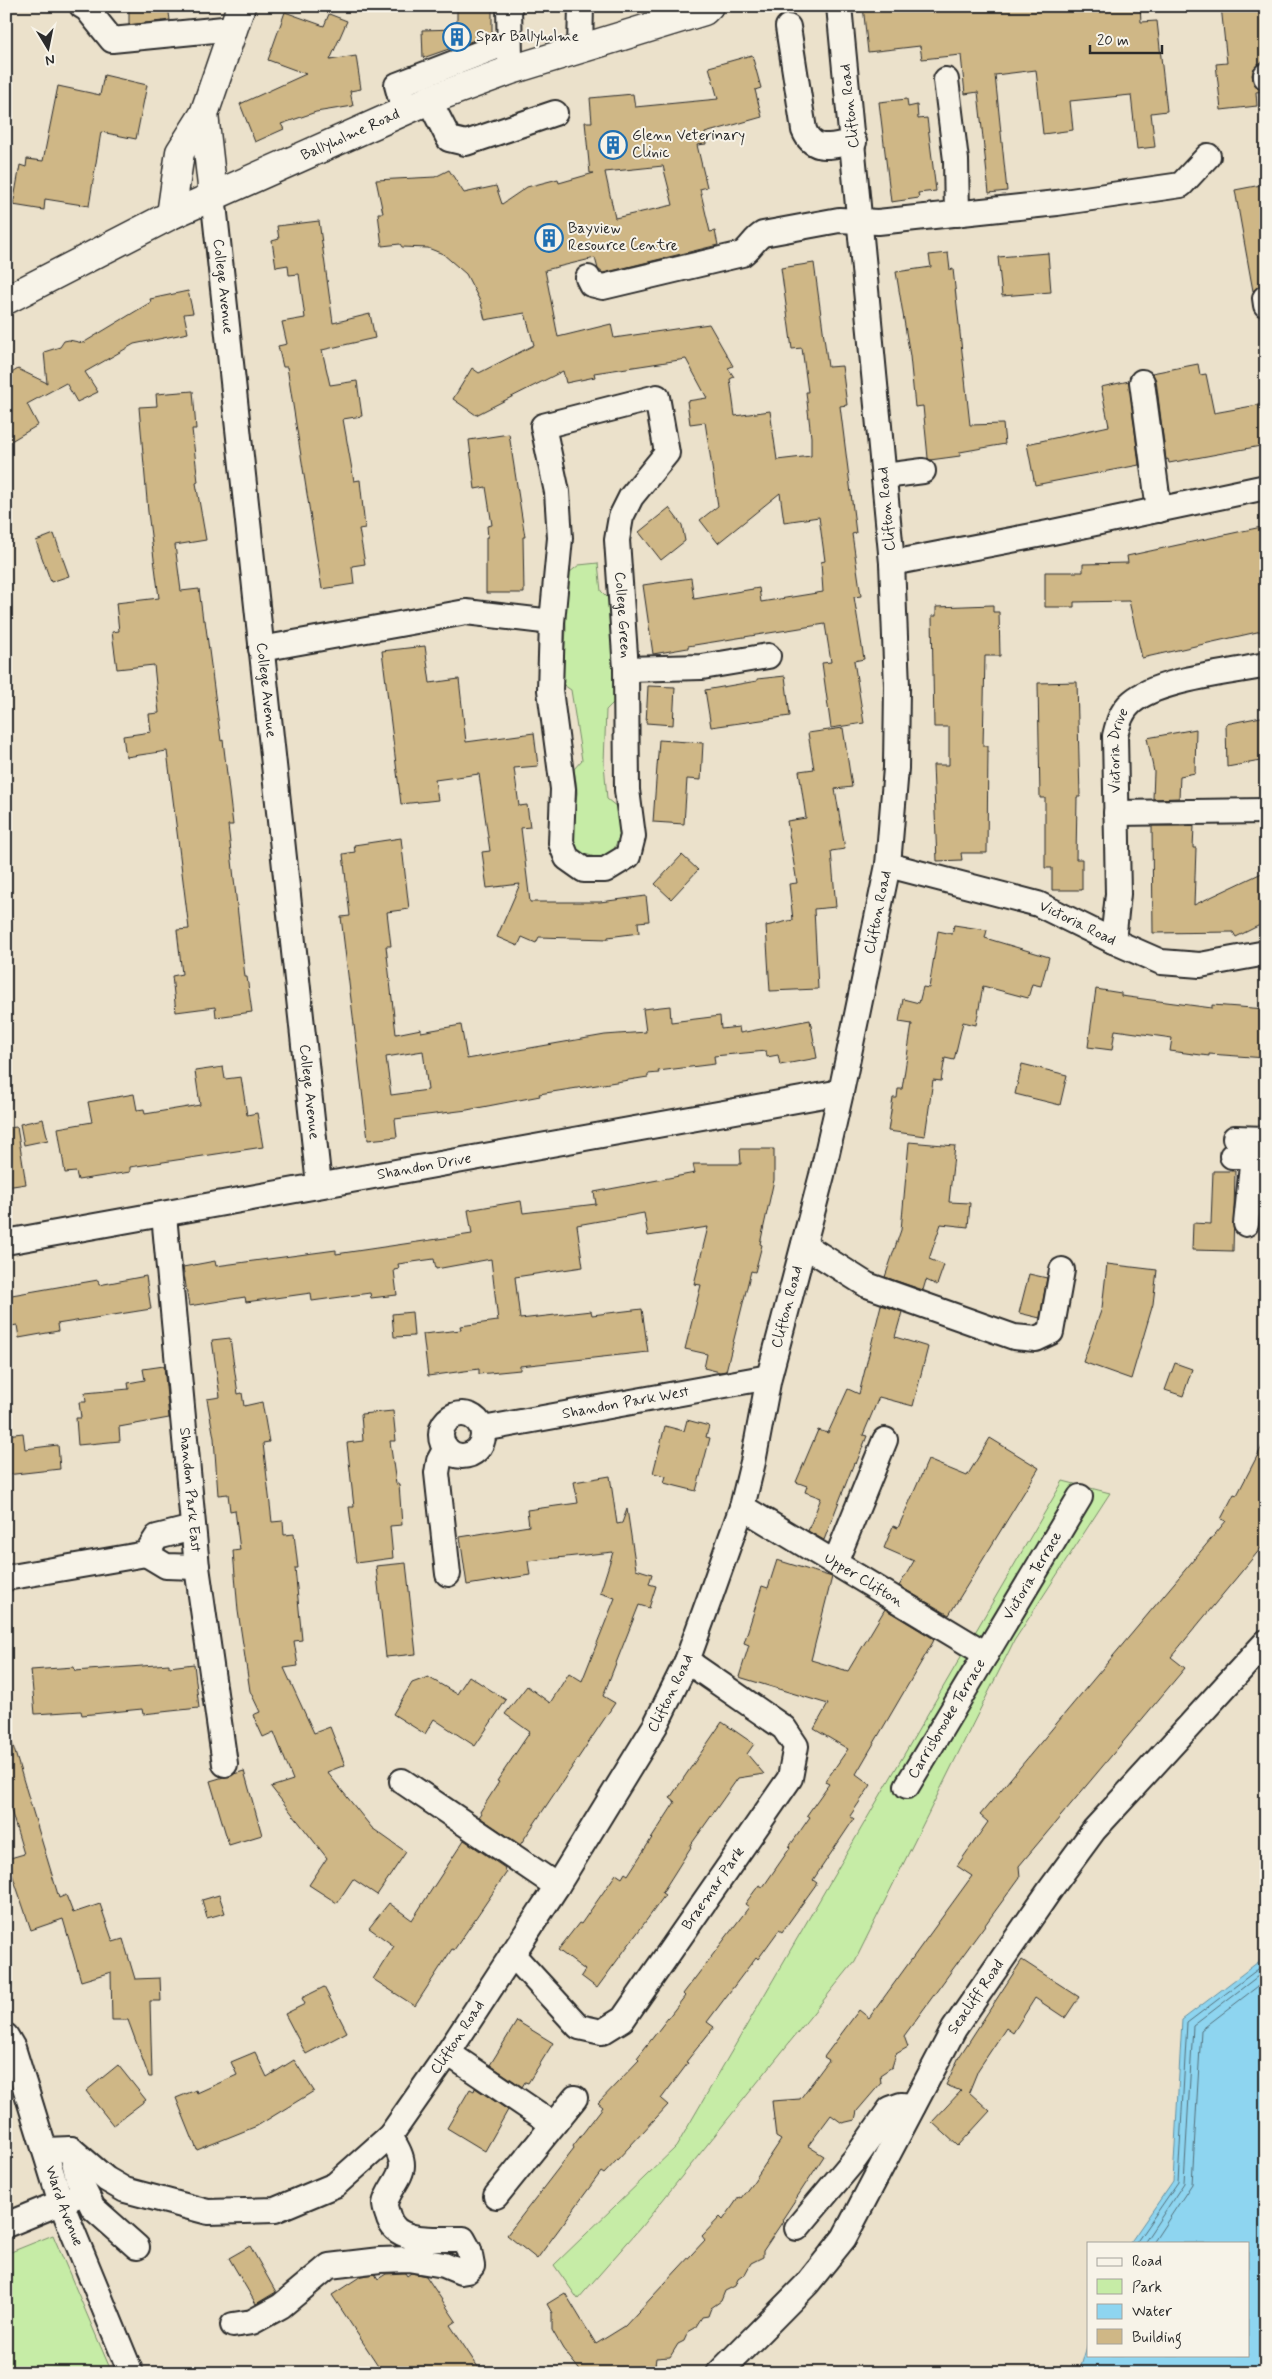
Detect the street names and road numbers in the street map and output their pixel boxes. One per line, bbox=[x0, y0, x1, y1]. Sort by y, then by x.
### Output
street label: Clifton Road bbox=[836, 63, 864, 149]
street label: Ballyholme Road bbox=[298, 104, 403, 166]
street label: College Avenue bbox=[208, 238, 238, 335]
street label: Clifton Road bbox=[873, 466, 901, 552]
street label: College Green bbox=[609, 571, 635, 659]
street label: College Avenue bbox=[251, 642, 281, 739]
street label: Victoria Drive bbox=[1104, 704, 1134, 794]
street label: Clifton Road bbox=[860, 869, 897, 956]
street label: Victoria Road bbox=[1036, 896, 1119, 951]
street label: College Avenue bbox=[294, 1043, 324, 1141]
street label: Shandon Drive bbox=[376, 1149, 473, 1185]
street label: Clifton Road bbox=[767, 1264, 808, 1351]
street label: Shandon Park West bbox=[561, 1382, 691, 1424]
street label: Shandon Park East bbox=[174, 1426, 206, 1554]
street label: Victoria Terrace bbox=[999, 1528, 1067, 1624]
street label: Upper Clifton bbox=[820, 1549, 907, 1612]
street label: Clifton Road bbox=[643, 1652, 698, 1737]
street label: Carrisbrooke Terrace bbox=[903, 1655, 991, 1783]
street label: Braemar Park bbox=[678, 1843, 749, 1934]
street label: Seacliff Road bbox=[943, 1956, 1009, 2038]
street label: Clifton Road bbox=[426, 1997, 489, 2079]
street label: Ward Avenue bbox=[40, 2163, 88, 2250]

